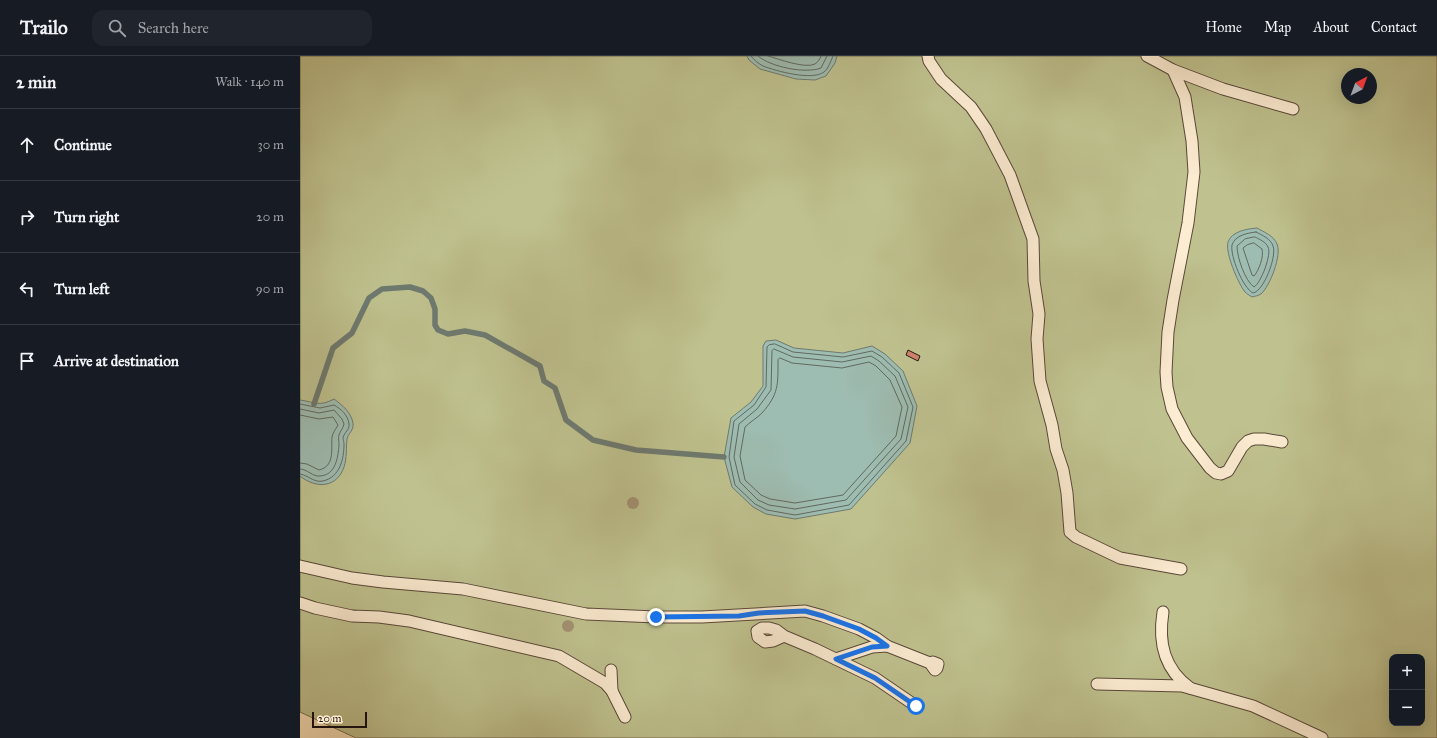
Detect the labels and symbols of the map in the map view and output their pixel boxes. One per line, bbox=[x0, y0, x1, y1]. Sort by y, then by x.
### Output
north arrow bbox=[1341, 68, 1377, 104]
route end bbox=[647, 608, 665, 626]
route start bbox=[907, 697, 925, 715]
scale bar bbox=[312, 710, 367, 729]

